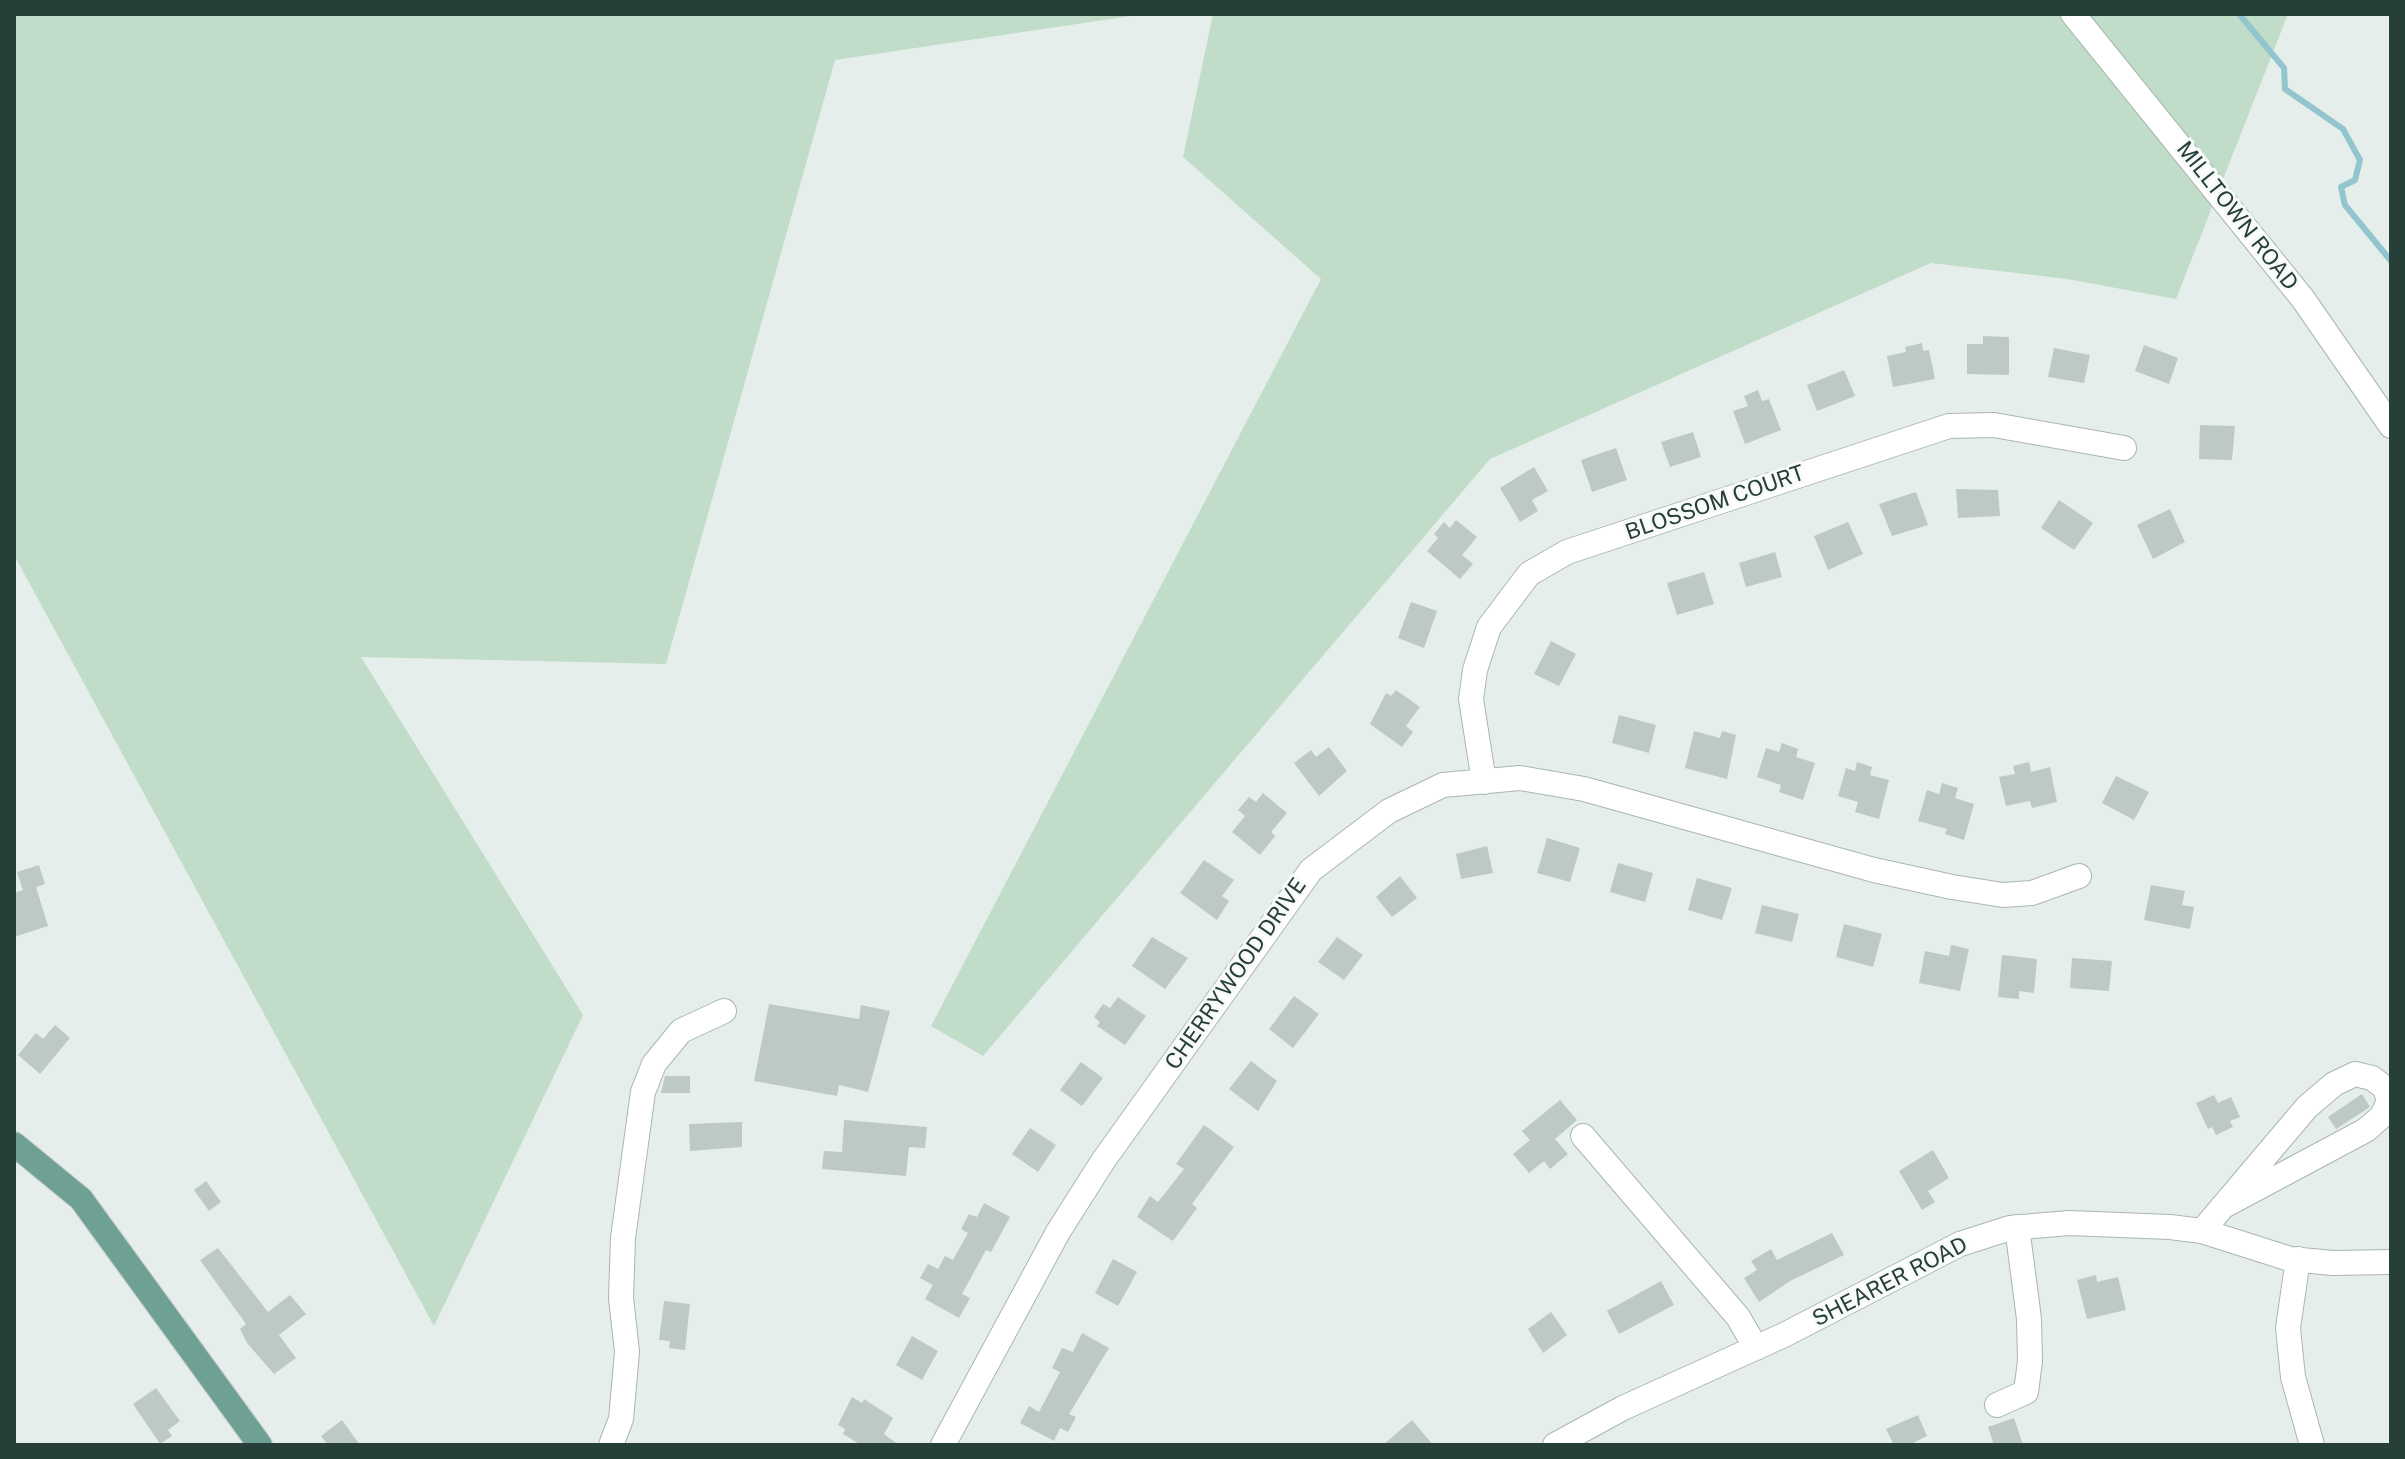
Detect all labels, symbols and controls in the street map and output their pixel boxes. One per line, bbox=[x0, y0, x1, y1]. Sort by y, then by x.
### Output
street label: MILLTOWN ROAD bbox=[2171, 136, 2303, 296]
street label: BLOSSOM COURT bbox=[1622, 460, 1808, 546]
street label: CHERRYWOOD DRIVE bbox=[1160, 873, 1312, 1075]
street label: SHEARER ROAD bbox=[1808, 1232, 1972, 1332]

